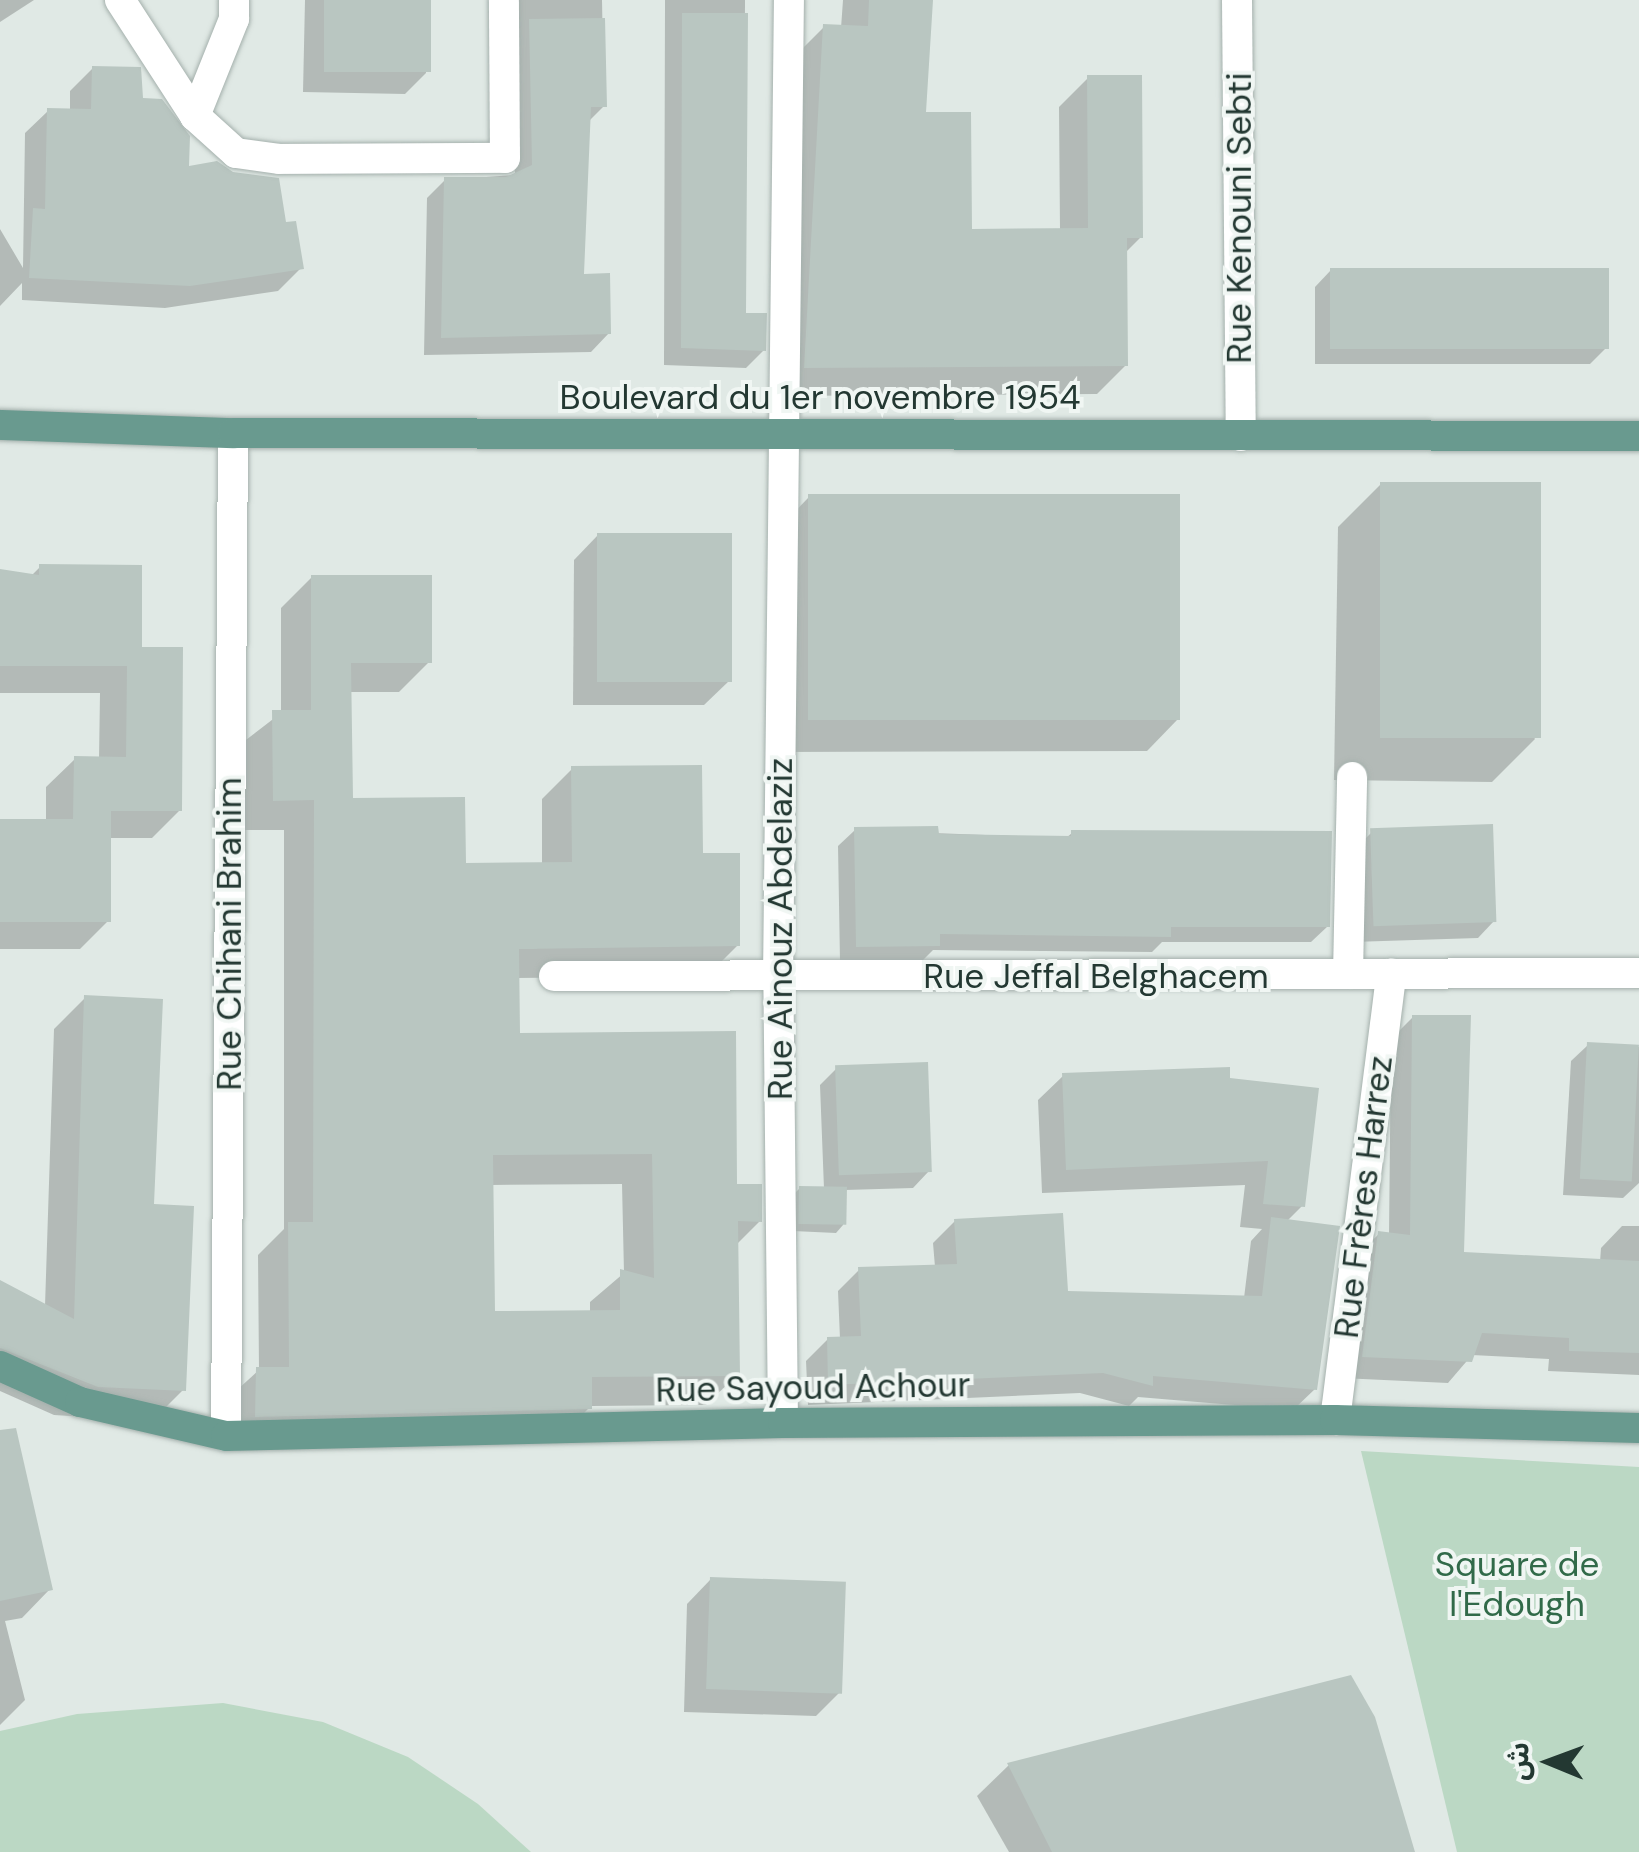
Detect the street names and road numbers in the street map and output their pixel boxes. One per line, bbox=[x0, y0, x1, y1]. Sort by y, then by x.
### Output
street label: Rue Kenouni Sebti bbox=[1218, 72, 1260, 364]
street label: Boulevard du 1er novembre 1954 bbox=[560, 376, 1080, 418]
street label: Rue Ainouz Abdelaziz bbox=[759, 758, 801, 1100]
street label: Rue Chihani Brahim bbox=[208, 777, 250, 1091]
street label: Rue Jeffal Belghacem bbox=[923, 955, 1269, 997]
street label: Rue Frères Harrez bbox=[1325, 1054, 1401, 1340]
street label: Rue Sayoud Achour bbox=[655, 1363, 971, 1411]

